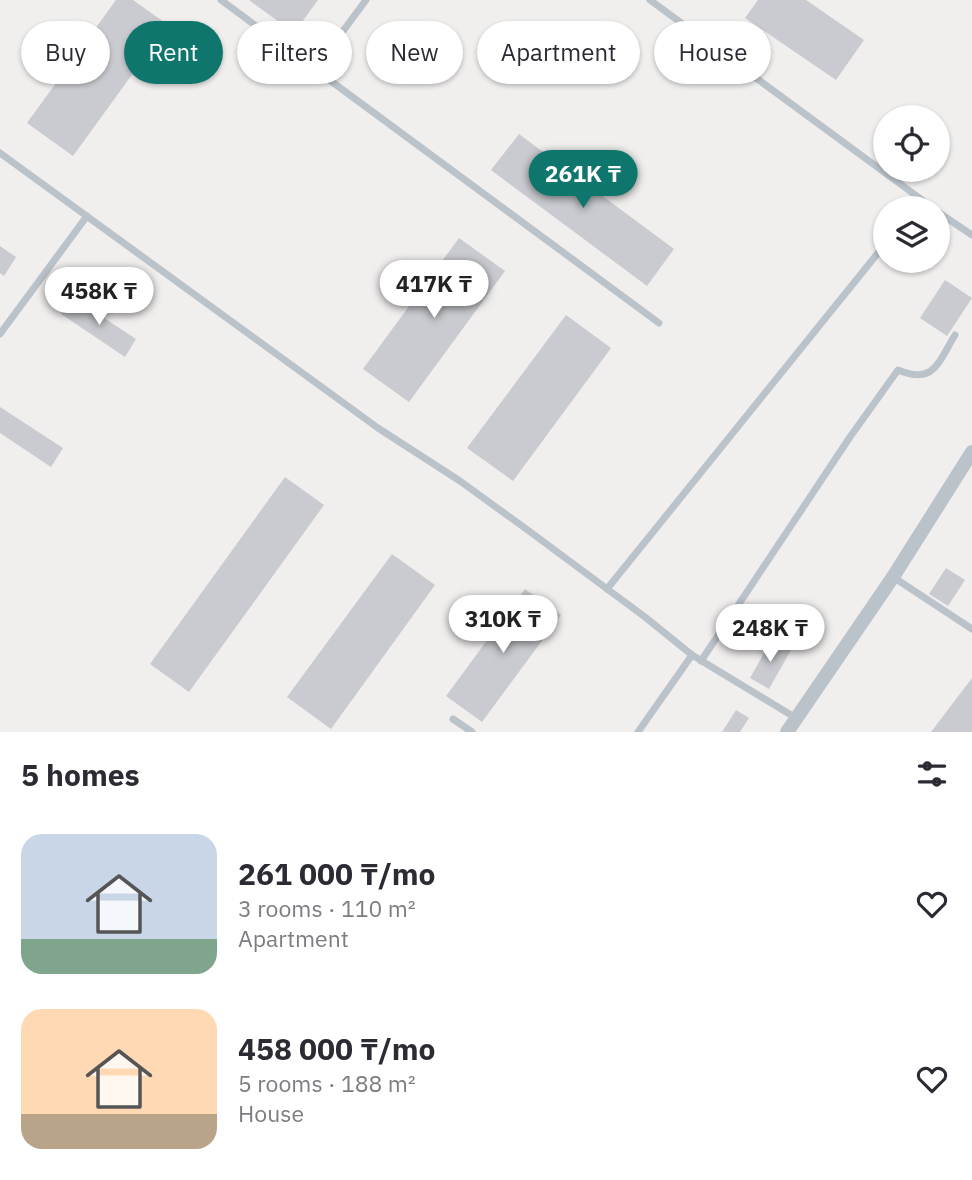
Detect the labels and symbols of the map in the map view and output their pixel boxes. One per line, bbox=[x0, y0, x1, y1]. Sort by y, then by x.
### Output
pin: 261K ₸ bbox=[526, 150, 640, 210]
pin: 417K ₸ bbox=[377, 260, 491, 320]
pin: 458K ₸ bbox=[42, 268, 156, 327]
pin: 310K ₸ bbox=[446, 596, 560, 655]
pin: 248K ₸ bbox=[713, 604, 827, 664]

